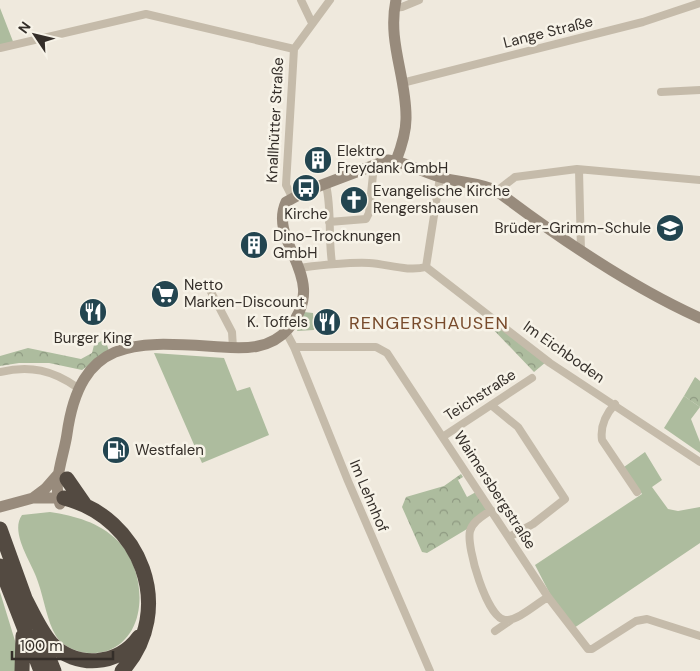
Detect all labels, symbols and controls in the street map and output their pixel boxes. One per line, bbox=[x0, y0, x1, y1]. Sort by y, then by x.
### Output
north arrow bbox=[10, 10, 60, 60]
street label: Lange Straße bbox=[501, 11, 595, 53]
text: N bbox=[14, 18, 35, 37]
street label: Knallhütter Straße bbox=[262, 57, 288, 183]
place label: Elektro Freydank GmbH bbox=[337, 141, 448, 178]
building icon: Elektro Freydank GmbH bbox=[303, 145, 333, 175]
bus stop icon: Kirche bbox=[291, 173, 321, 203]
place label: Evangelische Kirche Rengershausen bbox=[373, 181, 510, 218]
church icon: Evangelische Kirche Rengershausen bbox=[339, 185, 369, 215]
place label: Kirche bbox=[284, 204, 328, 224]
school or university icon: Brüder-Grimm-Schule bbox=[655, 213, 685, 243]
place label: Brüder-Grimm-Schule bbox=[494, 218, 651, 238]
place label: Dino-Trocknungen GmbH bbox=[273, 226, 401, 263]
building icon: Dino-Trocknungen GmbH bbox=[239, 230, 269, 260]
place label: Netto Marken-Discount bbox=[184, 275, 305, 312]
supermarket icon: Netto Marken-Discount bbox=[150, 279, 180, 309]
restaurant icon: Burger King bbox=[78, 297, 108, 327]
restaurant icon: K. Toffels bbox=[312, 307, 342, 337]
district label: RENGERSHAUSEN bbox=[349, 311, 509, 335]
place label: K. Toffels bbox=[247, 312, 308, 332]
street label: Im Eichboden bbox=[519, 317, 609, 387]
place label: Burger King bbox=[54, 328, 132, 348]
street label: Teichstraße bbox=[440, 364, 520, 426]
street label: Waimersbergstraße bbox=[449, 427, 541, 553]
fuel station icon: Westfalen bbox=[101, 435, 131, 465]
place label: Westfalen bbox=[135, 440, 204, 460]
street label: Im Lehnhof bbox=[345, 457, 393, 535]
scale bar bbox=[12, 628, 114, 660]
text: 100 m bbox=[20, 636, 63, 656]

